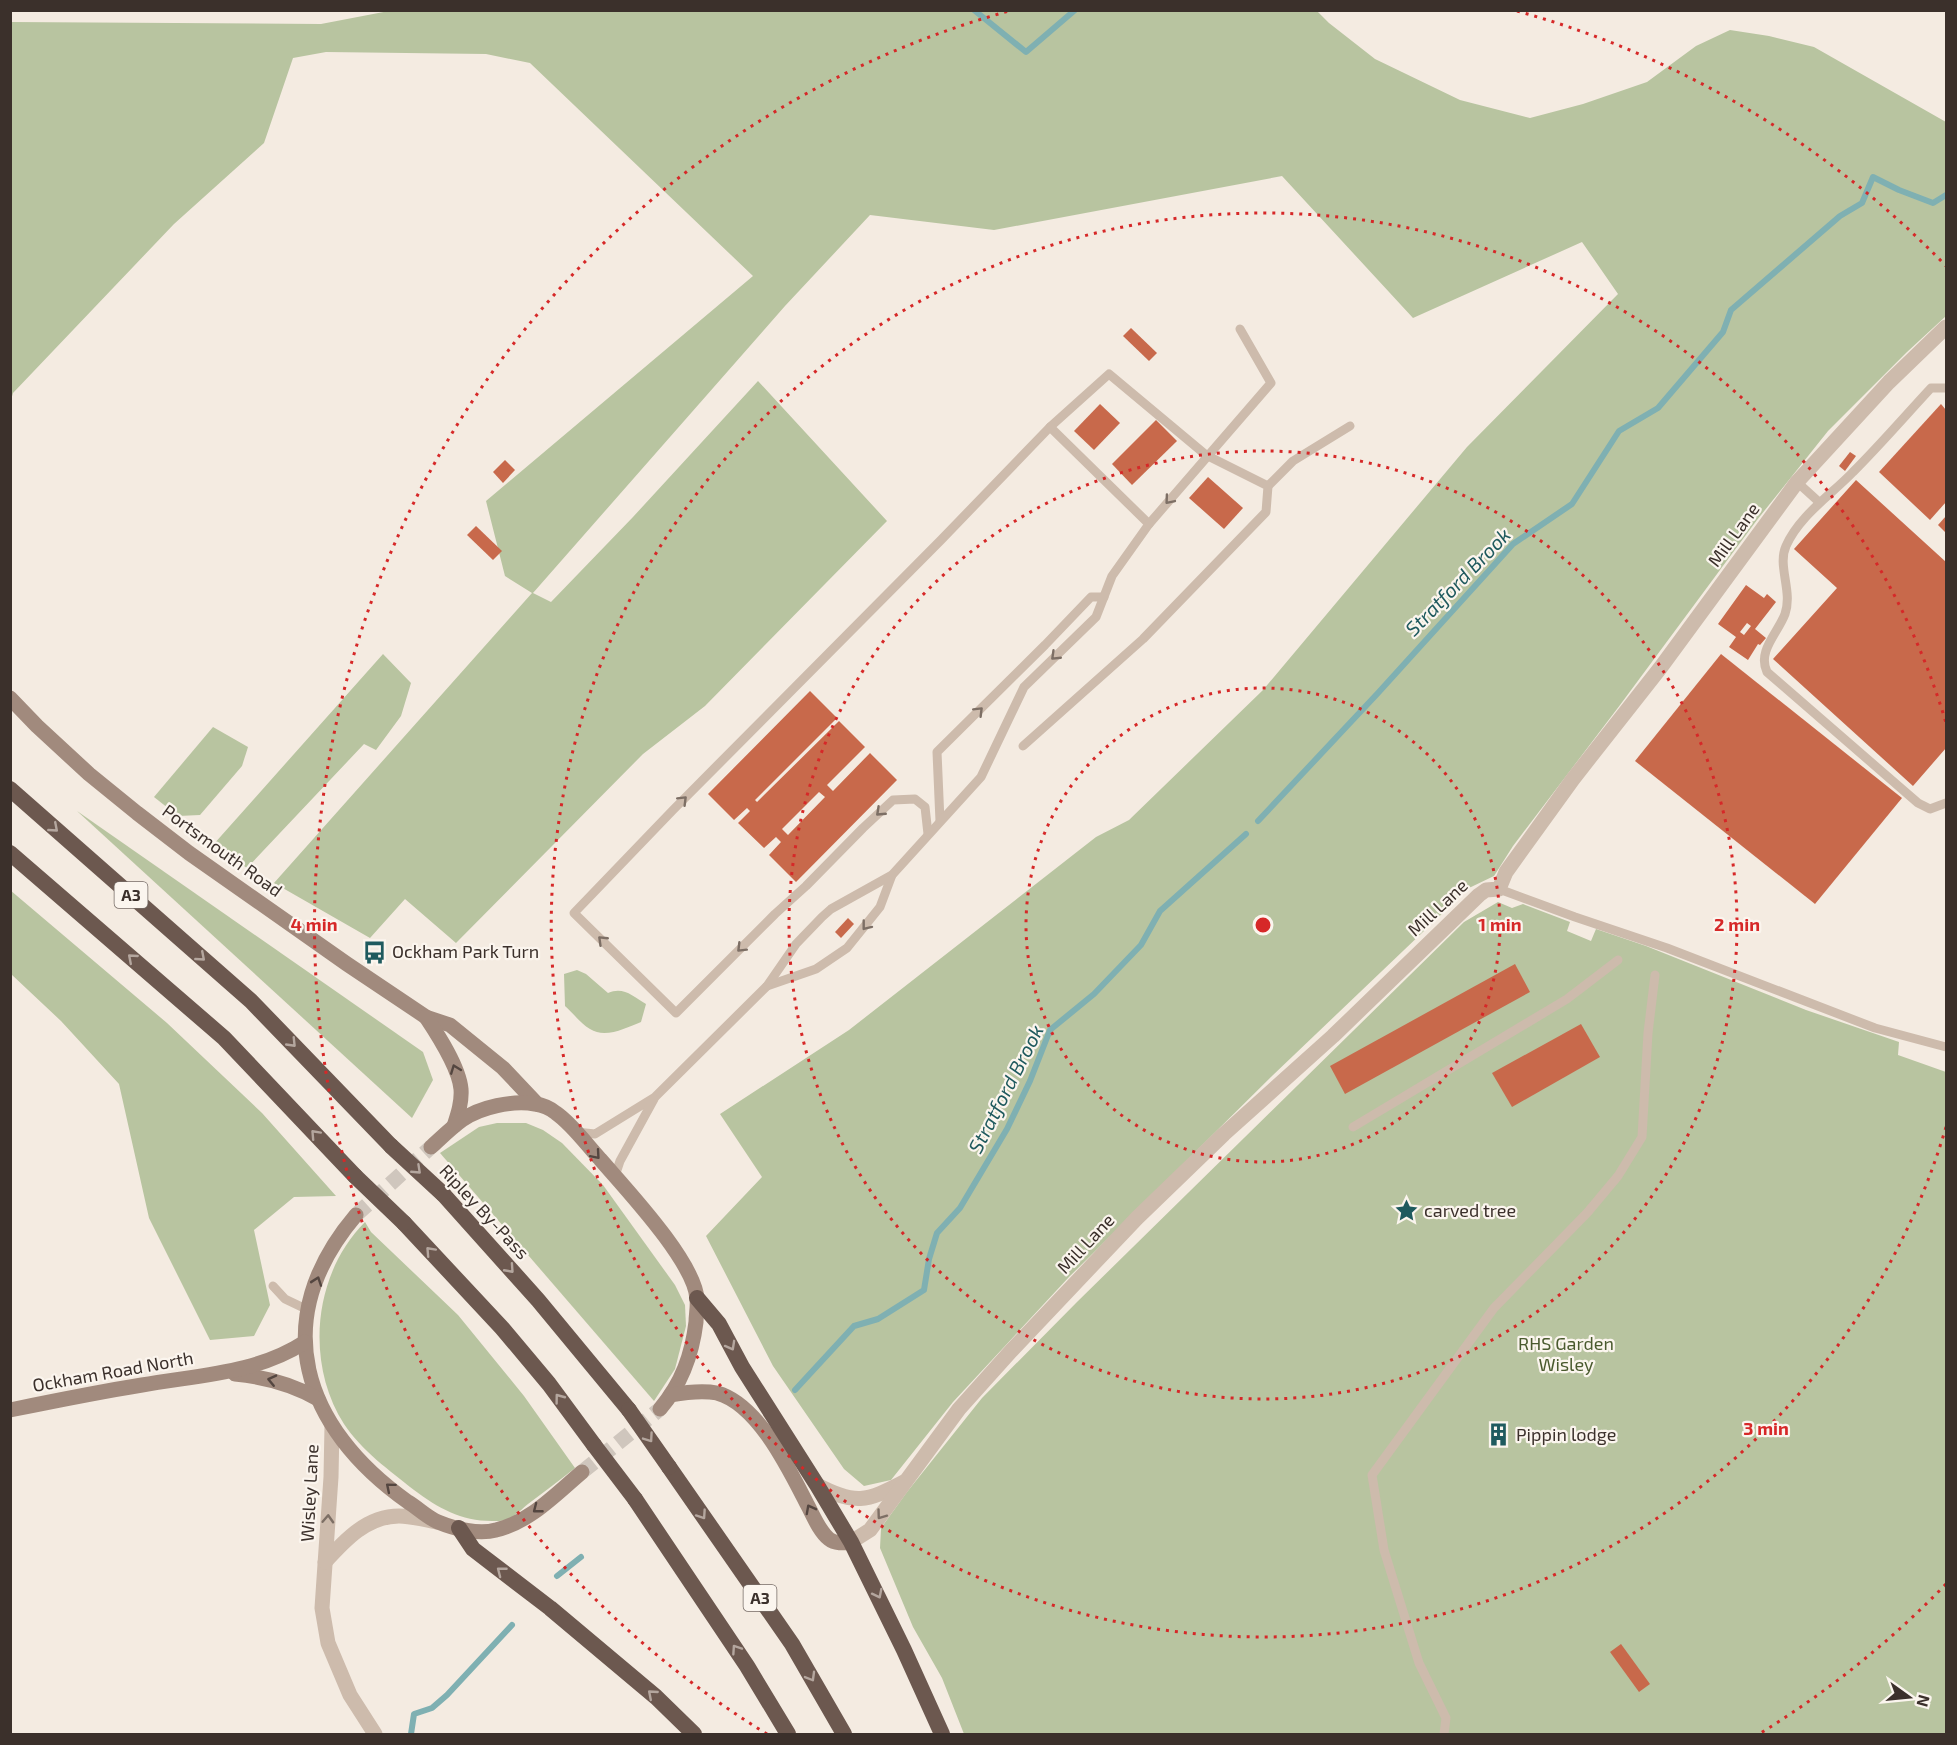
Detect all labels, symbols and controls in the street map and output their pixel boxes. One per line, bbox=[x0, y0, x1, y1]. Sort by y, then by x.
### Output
one-way arrow bbox=[1165, 493, 1176, 504]
street label: Mill Lane bbox=[1703, 498, 1764, 571]
water label: Stratford Brook bbox=[1400, 522, 1515, 640]
one-way arrow bbox=[1052, 649, 1062, 660]
one-way arrow bbox=[972, 707, 983, 717]
one-way arrow bbox=[675, 797, 686, 808]
street label: Portsmouth Road bbox=[158, 799, 287, 901]
one-way arrow bbox=[877, 805, 887, 816]
one-way arrow bbox=[48, 821, 58, 832]
street label: Mill Lane bbox=[1403, 874, 1472, 940]
road number: A3 bbox=[114, 882, 148, 908]
text: 4 min bbox=[291, 913, 338, 935]
text: 1 min bbox=[1478, 913, 1522, 935]
text: 2 min bbox=[1714, 913, 1760, 935]
centre of rings bbox=[1253, 915, 1273, 935]
one-way arrow bbox=[862, 920, 873, 931]
one-way arrow bbox=[598, 937, 609, 948]
bus stop icon: Ockham Park Turn bbox=[361, 939, 387, 965]
place label: Ockham Park Turn bbox=[392, 940, 539, 962]
one-way arrow bbox=[737, 940, 748, 951]
one-way arrow bbox=[194, 950, 205, 961]
one-way arrow bbox=[128, 954, 139, 965]
water label: Stratford Brook bbox=[962, 1020, 1048, 1157]
one-way arrow bbox=[285, 1037, 296, 1047]
one-way arrow bbox=[449, 1065, 462, 1075]
one-way arrow bbox=[311, 1130, 322, 1140]
one-way arrow bbox=[589, 1148, 600, 1159]
street label: Ripley By-Pass bbox=[435, 1159, 534, 1263]
one-way arrow bbox=[410, 1163, 420, 1174]
place icon: carved tree bbox=[1393, 1198, 1419, 1224]
place label: carved tree bbox=[1424, 1199, 1516, 1221]
street label: Mill Lane bbox=[1052, 1209, 1118, 1278]
one-way arrow bbox=[426, 1248, 437, 1258]
one-way arrow bbox=[503, 1262, 514, 1273]
one-way arrow bbox=[309, 1276, 322, 1287]
park label: RHS Garden Wisley bbox=[1518, 1332, 1614, 1375]
one-way arrow bbox=[724, 1340, 735, 1350]
street label: Ockham Road North bbox=[31, 1346, 195, 1396]
one-way arrow bbox=[267, 1375, 277, 1388]
one-way arrow bbox=[555, 1393, 566, 1404]
text: 3 min bbox=[1743, 1417, 1789, 1439]
building icon: Pippin lodge bbox=[1485, 1422, 1511, 1448]
place label: Pippin lodge bbox=[1516, 1423, 1616, 1445]
one-way arrow bbox=[642, 1432, 653, 1443]
street label: Wisley Lane bbox=[295, 1443, 323, 1542]
one-way arrow bbox=[386, 1483, 397, 1494]
one-way arrow bbox=[533, 1502, 544, 1513]
one-way arrow bbox=[806, 1505, 817, 1515]
one-way arrow bbox=[695, 1508, 706, 1519]
one-way arrow bbox=[878, 1508, 889, 1519]
one-way arrow bbox=[322, 1515, 335, 1524]
one-way arrow bbox=[496, 1568, 507, 1579]
road number: A3 bbox=[744, 1585, 777, 1611]
one-way arrow bbox=[870, 1588, 882, 1599]
one-way arrow bbox=[732, 1644, 743, 1655]
north arrow bbox=[1879, 1667, 1939, 1727]
one-way arrow bbox=[804, 1670, 815, 1681]
one-way arrow bbox=[648, 1690, 659, 1701]
text: N bbox=[1913, 1693, 1935, 1709]

